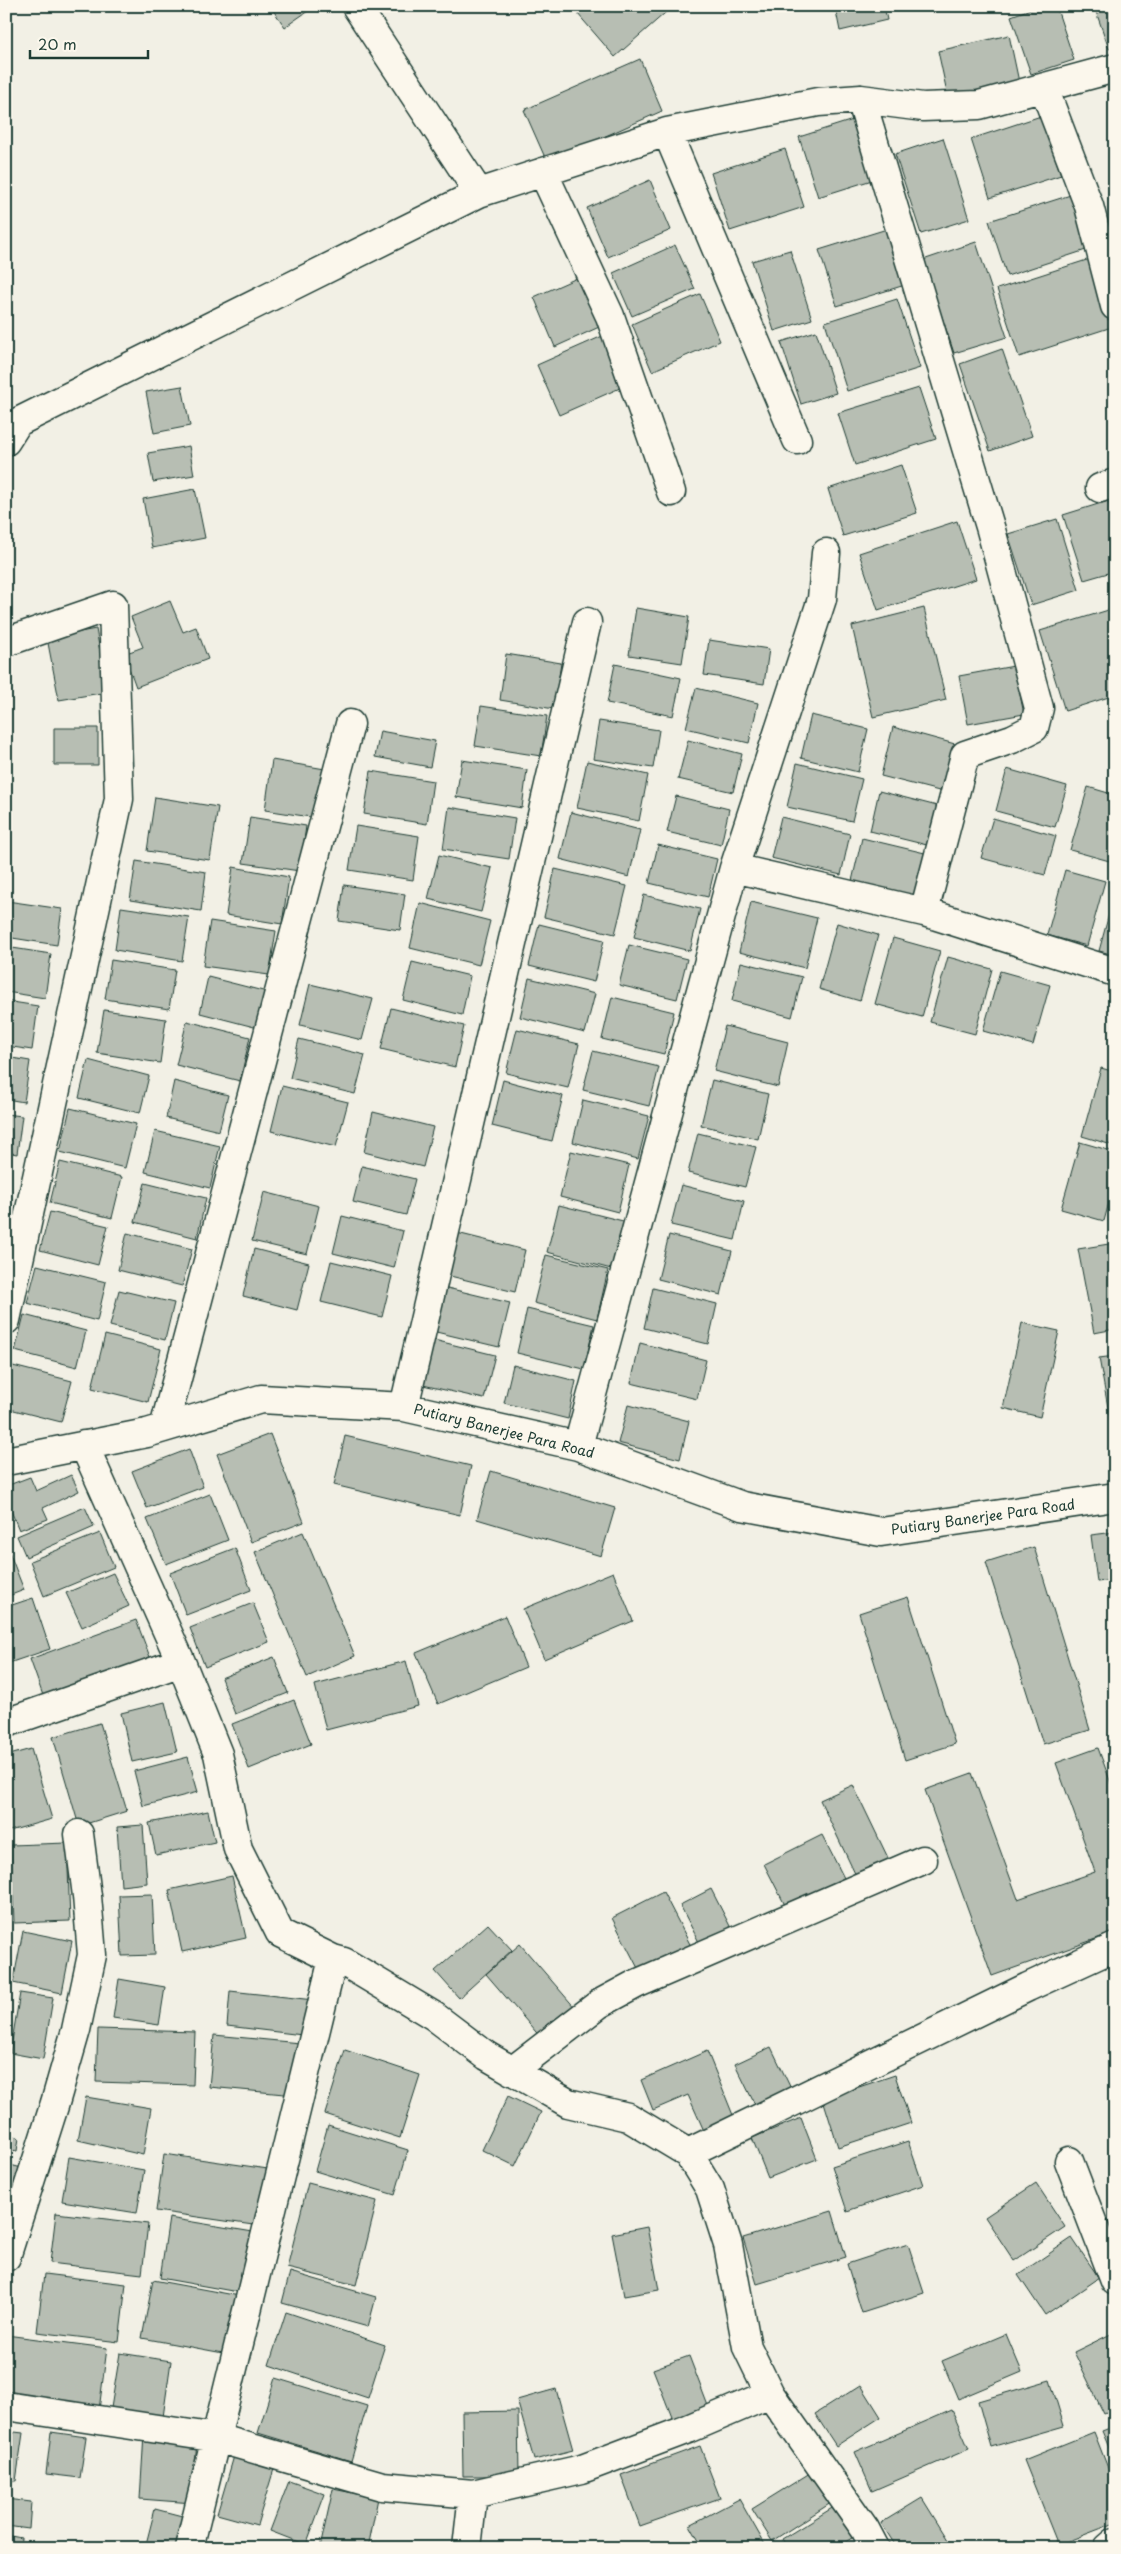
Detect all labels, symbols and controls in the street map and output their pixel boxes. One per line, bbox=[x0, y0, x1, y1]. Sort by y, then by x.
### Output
scale bar bbox=[30, 28, 148, 60]
text: 20 m bbox=[38, 32, 77, 55]
street label: Putiary Banerjee Para Road bbox=[412, 1398, 597, 1463]
street label: Putiary Banerjee Para Road bbox=[890, 1493, 1076, 1540]

